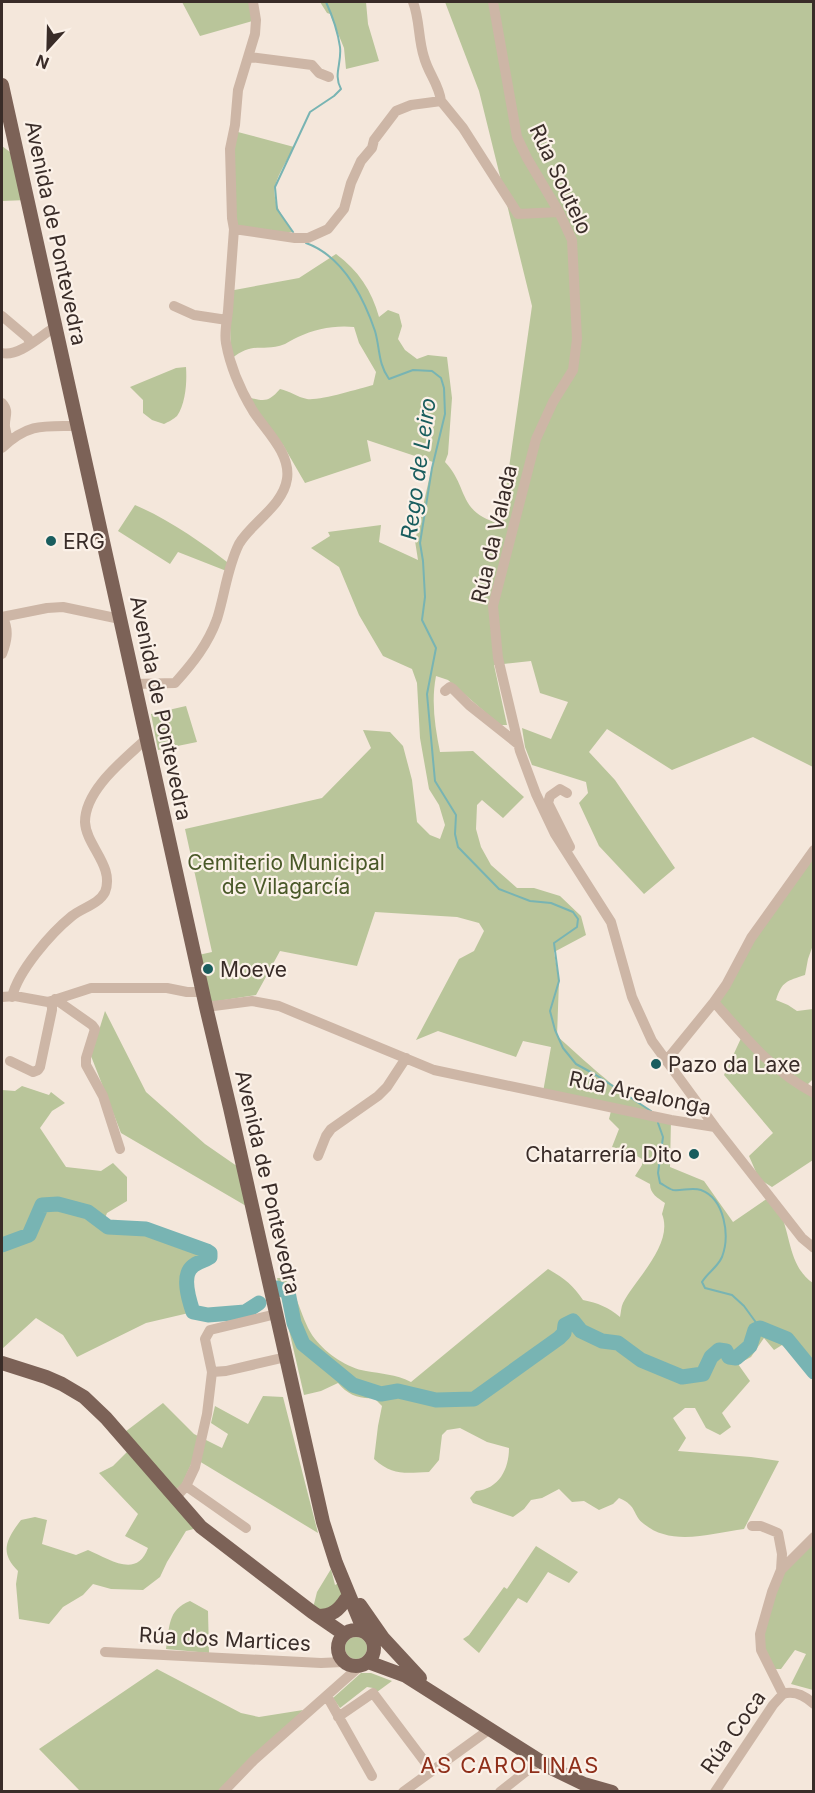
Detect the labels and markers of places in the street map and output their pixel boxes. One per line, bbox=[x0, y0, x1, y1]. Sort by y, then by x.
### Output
place label: ERG bbox=[63, 529, 105, 554]
marker: ERG bbox=[44, 534, 58, 548]
place label: Moeve bbox=[220, 957, 287, 982]
marker: Moeve bbox=[201, 962, 215, 976]
place label: Pazo da Laxe bbox=[668, 1052, 800, 1077]
marker: Pazo da Laxe bbox=[649, 1057, 663, 1071]
place label: Chatarrería Dito bbox=[525, 1142, 682, 1167]
marker: Chatarrería Dito bbox=[687, 1147, 701, 1161]

